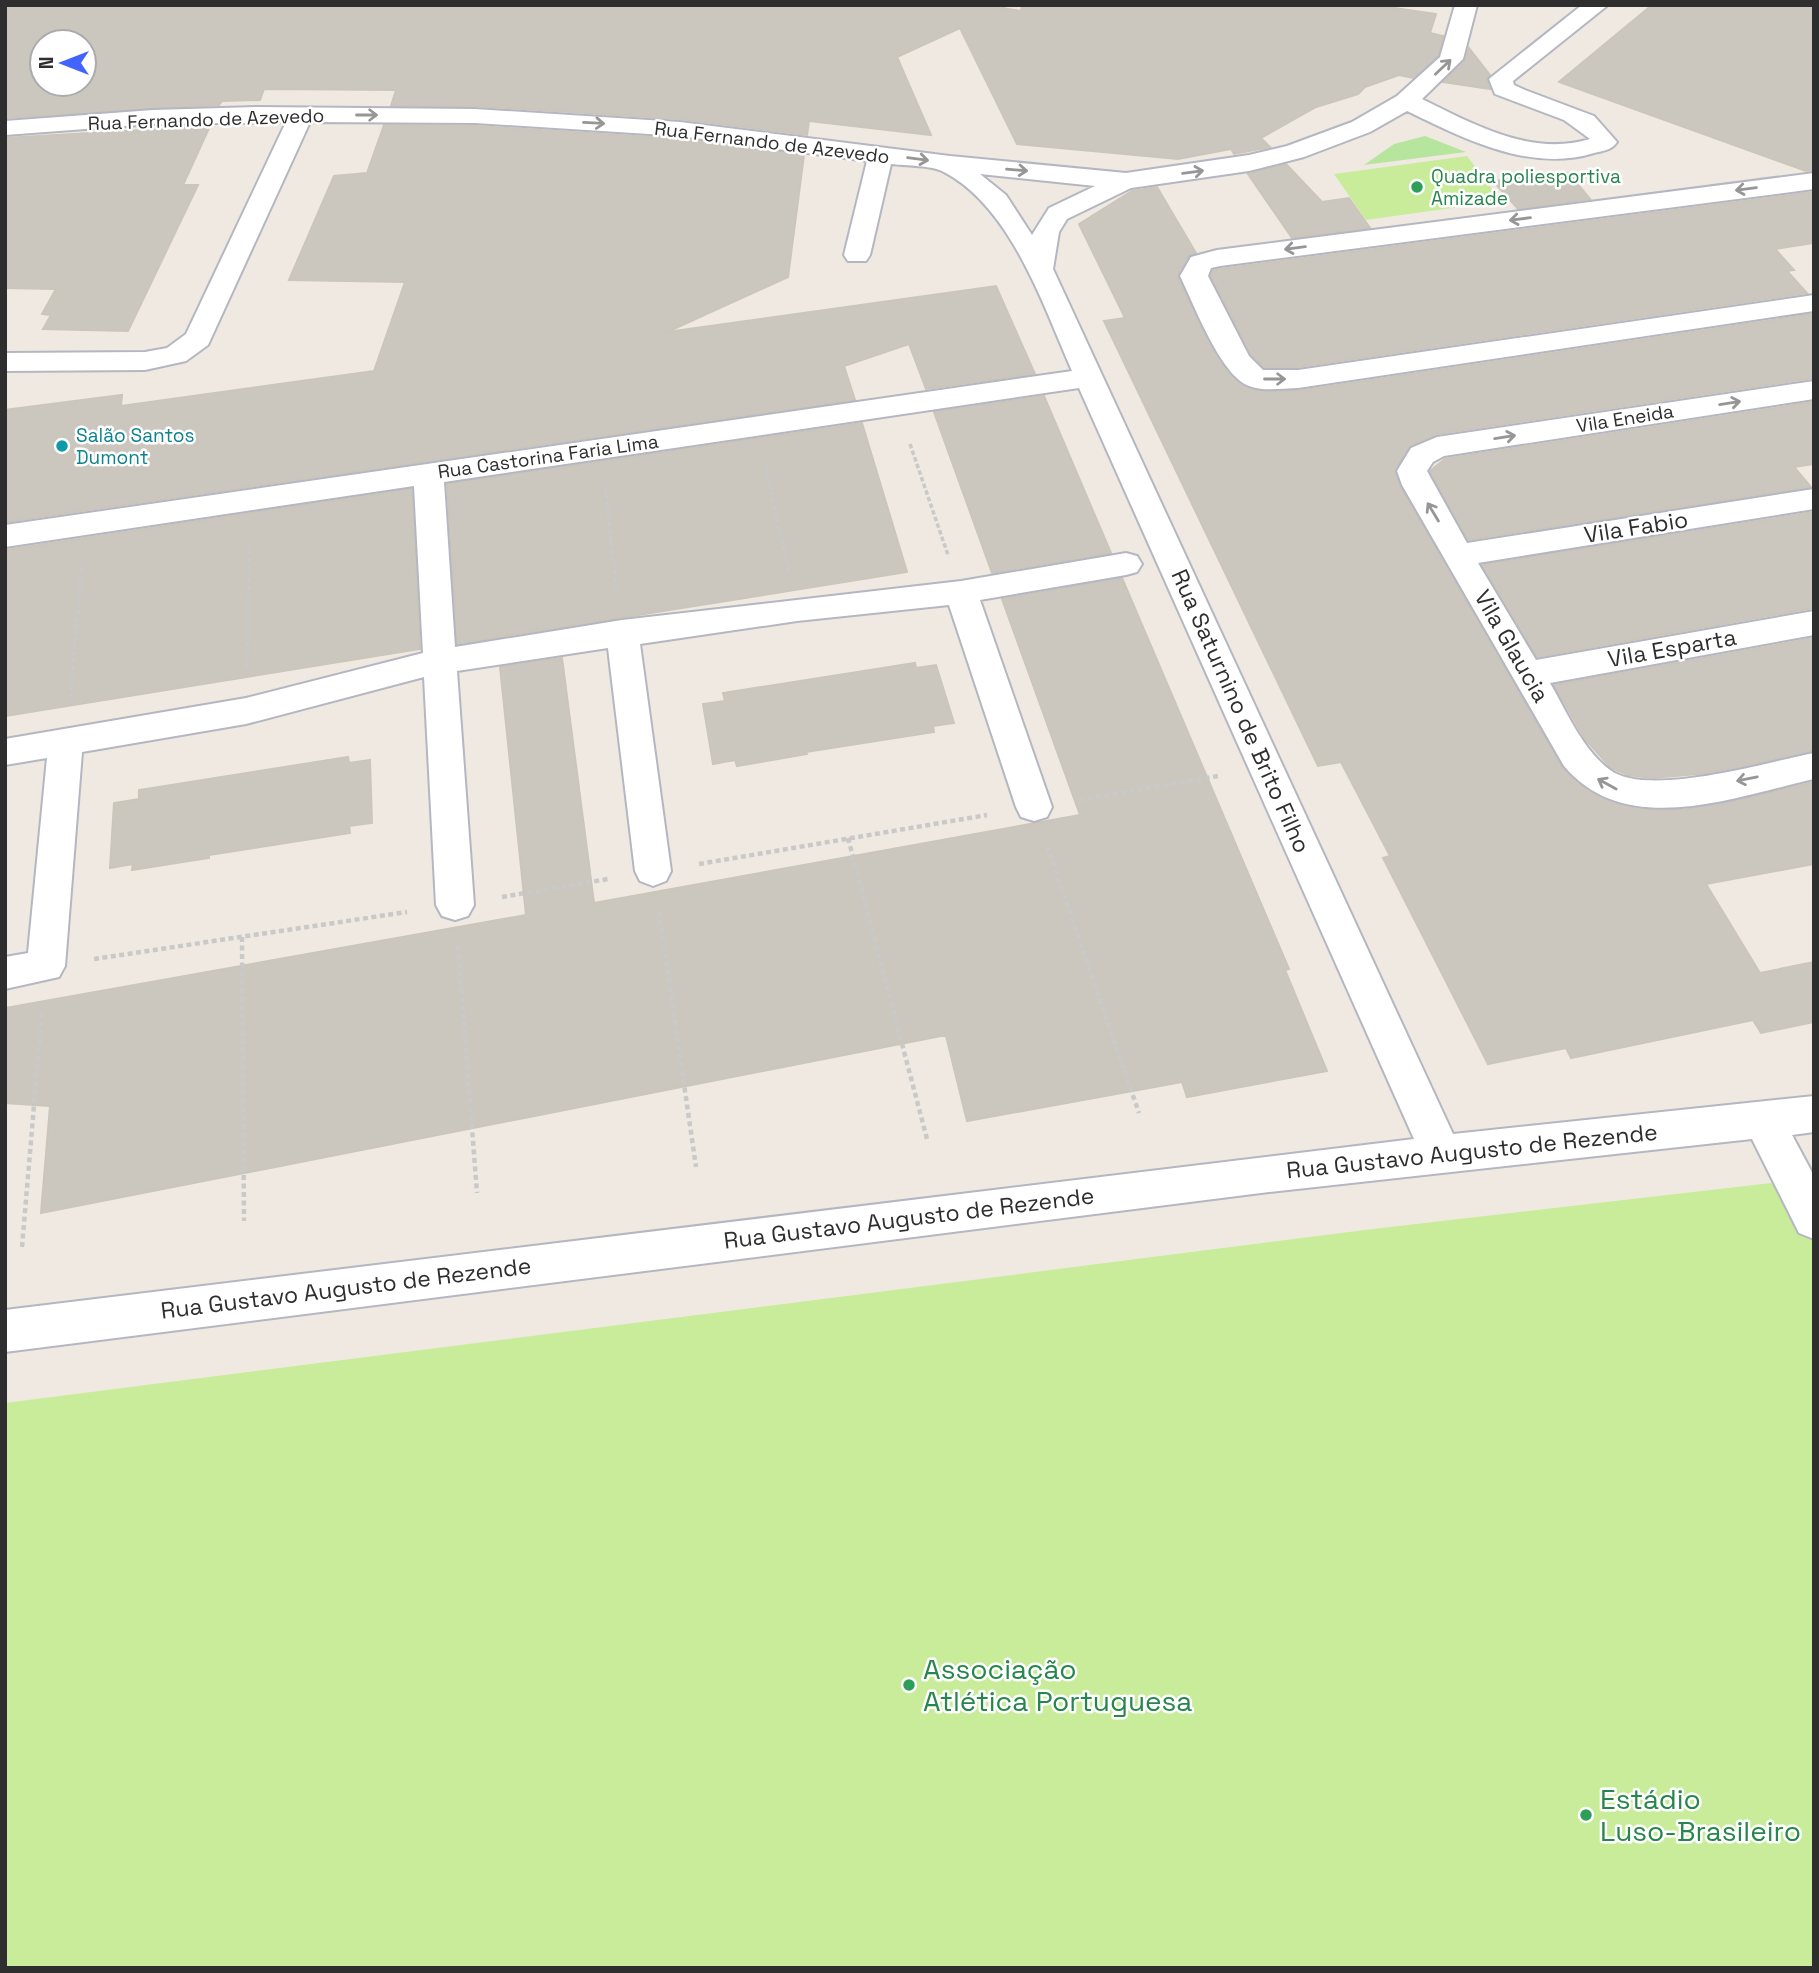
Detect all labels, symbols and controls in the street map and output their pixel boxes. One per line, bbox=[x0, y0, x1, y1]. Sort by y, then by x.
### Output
north arrow bbox=[28, 28, 98, 98]
text: N bbox=[34, 57, 59, 69]
one-way arrow bbox=[1434, 58, 1451, 75]
street label: Rua Fernando de Azevedo bbox=[87, 103, 325, 136]
one-way arrow bbox=[355, 108, 378, 122]
street label: Rua Fernando de Azevedo bbox=[653, 116, 891, 169]
one-way arrow bbox=[583, 117, 606, 130]
one-way arrow bbox=[906, 153, 929, 166]
one-way arrow bbox=[1006, 164, 1028, 177]
place label: Quadra poliesportiva Amizade bbox=[1431, 164, 1621, 211]
one-way arrow bbox=[1181, 165, 1204, 178]
marker: Quadra poliesportiva Amizade bbox=[1409, 179, 1425, 195]
one-way arrow bbox=[1735, 183, 1758, 196]
one-way arrow bbox=[1510, 212, 1532, 225]
one-way arrow bbox=[1284, 242, 1307, 255]
one-way arrow bbox=[1263, 372, 1286, 386]
one-way arrow bbox=[1718, 396, 1740, 409]
street label: Vila Eneida bbox=[1575, 398, 1676, 439]
place label: Salão Santos Dumont bbox=[76, 423, 195, 470]
street label: Rua Castorina Faria Lima bbox=[436, 429, 660, 484]
one-way arrow bbox=[1493, 430, 1515, 443]
marker: Salão Santos Dumont bbox=[54, 438, 70, 454]
one-way arrow bbox=[1426, 502, 1440, 522]
street label: Vila Fabio bbox=[1582, 504, 1690, 550]
street label: Rua Saturnino de Brito Filho bbox=[1165, 564, 1317, 858]
street label: Vila Glaucia bbox=[1468, 584, 1556, 708]
street label: Vila Esparta bbox=[1605, 622, 1739, 674]
one-way arrow bbox=[1736, 773, 1759, 786]
one-way arrow bbox=[1597, 777, 1617, 791]
street label: Rua Gustavo Augusto de Rezende bbox=[1285, 1117, 1659, 1185]
street label: Rua Gustavo Augusto de Rezende bbox=[722, 1180, 1096, 1256]
street label: Rua Gustavo Augusto de Rezende bbox=[159, 1250, 533, 1326]
place label: Associação Atlética Portuguesa bbox=[923, 1651, 1192, 1719]
marker: Associação Atlética Portuguesa bbox=[901, 1677, 917, 1693]
place label: Estádio Luso-Brasileiro bbox=[1600, 1781, 1801, 1849]
marker: Estádio Luso-Brasileiro bbox=[1578, 1807, 1594, 1823]

